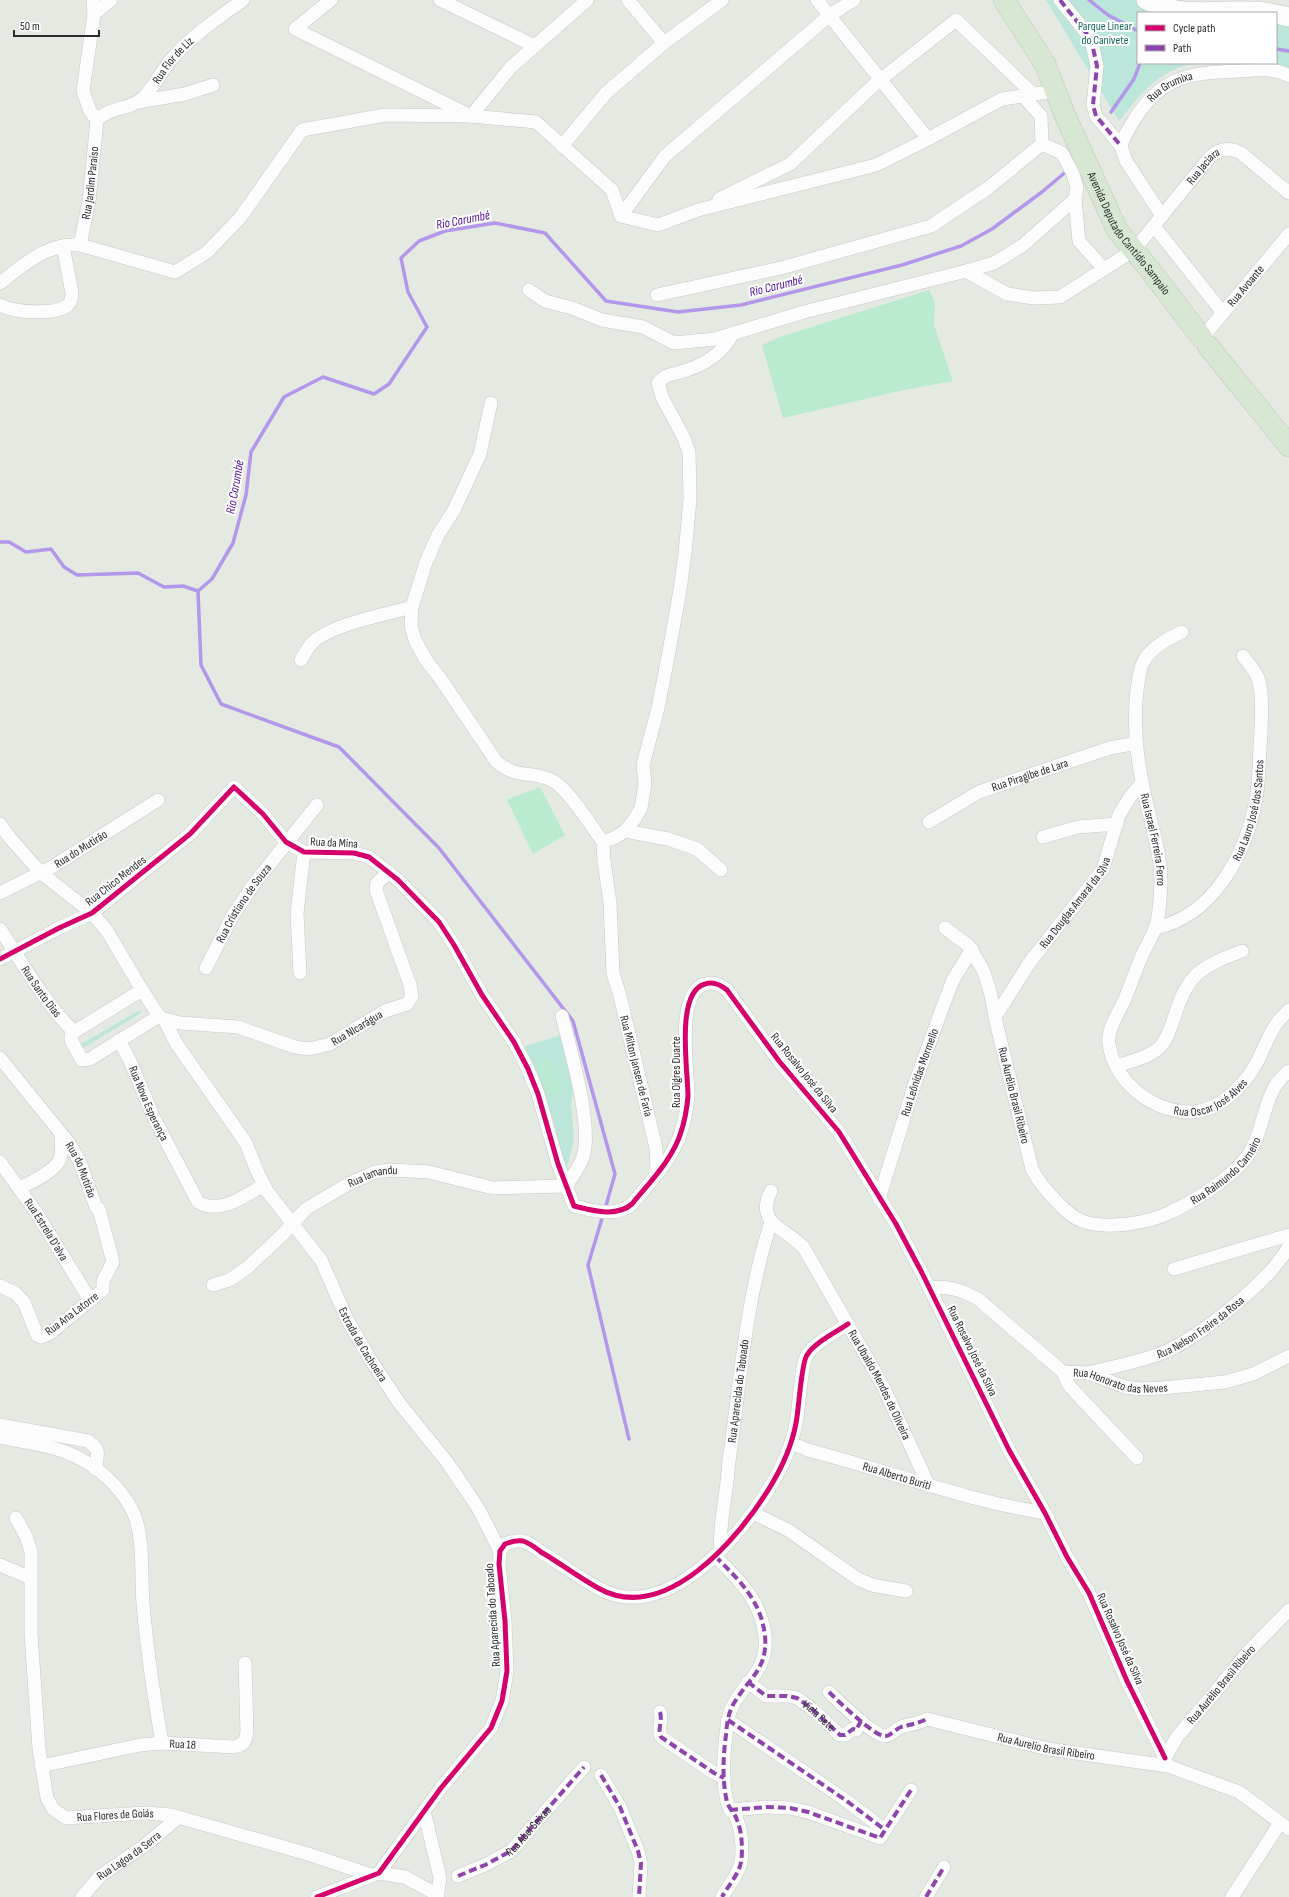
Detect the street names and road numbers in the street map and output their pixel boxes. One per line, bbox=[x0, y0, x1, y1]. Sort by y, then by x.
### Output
street label: Rua Flor de Liz bbox=[149, 33, 197, 87]
street label: Rua Grumixa bbox=[1144, 68, 1194, 105]
street label: Rua Jaciara bbox=[1183, 144, 1223, 188]
street label: Rua Jardim Paraíso bbox=[78, 146, 102, 221]
street label: Avenida Deputado Cantídio Sampaio bbox=[1084, 169, 1174, 298]
street label: Rua Avoante bbox=[1224, 262, 1268, 310]
street label: Rua Piragibe de Lara bbox=[990, 755, 1070, 795]
street label: Rua Lauro José dos Santos bbox=[1229, 759, 1267, 863]
street label: Rua Israel Ferreira Ferro bbox=[1137, 792, 1169, 887]
street label: Rua do Mutirão bbox=[51, 827, 110, 871]
street label: Rua da Mina bbox=[310, 834, 359, 852]
street label: Rua Chico Mendes bbox=[83, 853, 149, 909]
street label: Rua Douglas Amaral da Silva bbox=[1036, 855, 1114, 951]
street label: Rua Cristiano de Souza bbox=[213, 860, 275, 945]
street label: Rua Santo Dias bbox=[18, 963, 65, 1020]
street label: Rua NIcarágua bbox=[328, 1007, 386, 1049]
street label: Rua Milton Jansen de Faria bbox=[616, 1014, 656, 1118]
street label: Rua Leônidas Mormello bbox=[898, 1026, 942, 1118]
street label: Rua Rosalvo José da Silva bbox=[767, 1030, 841, 1116]
street label: Rua Oigres Duarte bbox=[669, 1036, 684, 1108]
street label: Rua Aurélio Brasil Ribeiro bbox=[995, 1045, 1033, 1145]
street label: Rua Nova Esperança bbox=[125, 1064, 172, 1144]
street label: Rua Oscar José Alves bbox=[1172, 1076, 1251, 1120]
street label: Rua Raimundo Carneiro bbox=[1188, 1135, 1264, 1208]
street label: Rua do Mutirão bbox=[62, 1139, 100, 1200]
street label: Rua Iamandu bbox=[345, 1162, 398, 1191]
street label: Rua Estrela D'alva bbox=[21, 1195, 72, 1264]
street label: Rua Ana Latorre bbox=[42, 1289, 102, 1339]
street label: Rua Nelson Freire da Rosa bbox=[1155, 1292, 1248, 1362]
street label: Rua Rosalvo José da Silva bbox=[944, 1303, 1001, 1399]
street label: Estrada da Cachoeira bbox=[335, 1305, 391, 1385]
street label: Rua Ubaldo Mendes de Oliveira bbox=[845, 1327, 914, 1443]
street label: Rua Aparecida do Taboado bbox=[724, 1338, 752, 1444]
street label: Rua Honorato das Neves bbox=[1073, 1365, 1168, 1397]
street label: Rua Alberto Buriti bbox=[861, 1458, 933, 1493]
street label: Rua Aparecida do Taboado bbox=[482, 1563, 504, 1667]
street label: Rua Rosalvo José da Silva bbox=[1093, 1591, 1147, 1687]
street label: Rua Aurélio Brasil Ribeiro bbox=[1184, 1642, 1258, 1727]
street label: Viela Sete bbox=[799, 1697, 839, 1734]
street label: Rua Aurelio Brasil Ribeiro bbox=[996, 1729, 1096, 1763]
street label: Rua 18 bbox=[169, 1736, 196, 1752]
street label: Rua Abel Seixas bbox=[503, 1803, 554, 1860]
street label: Rua Flores de Goiás bbox=[76, 1806, 154, 1825]
street label: Rua Lagoa da Serra bbox=[94, 1827, 164, 1884]

